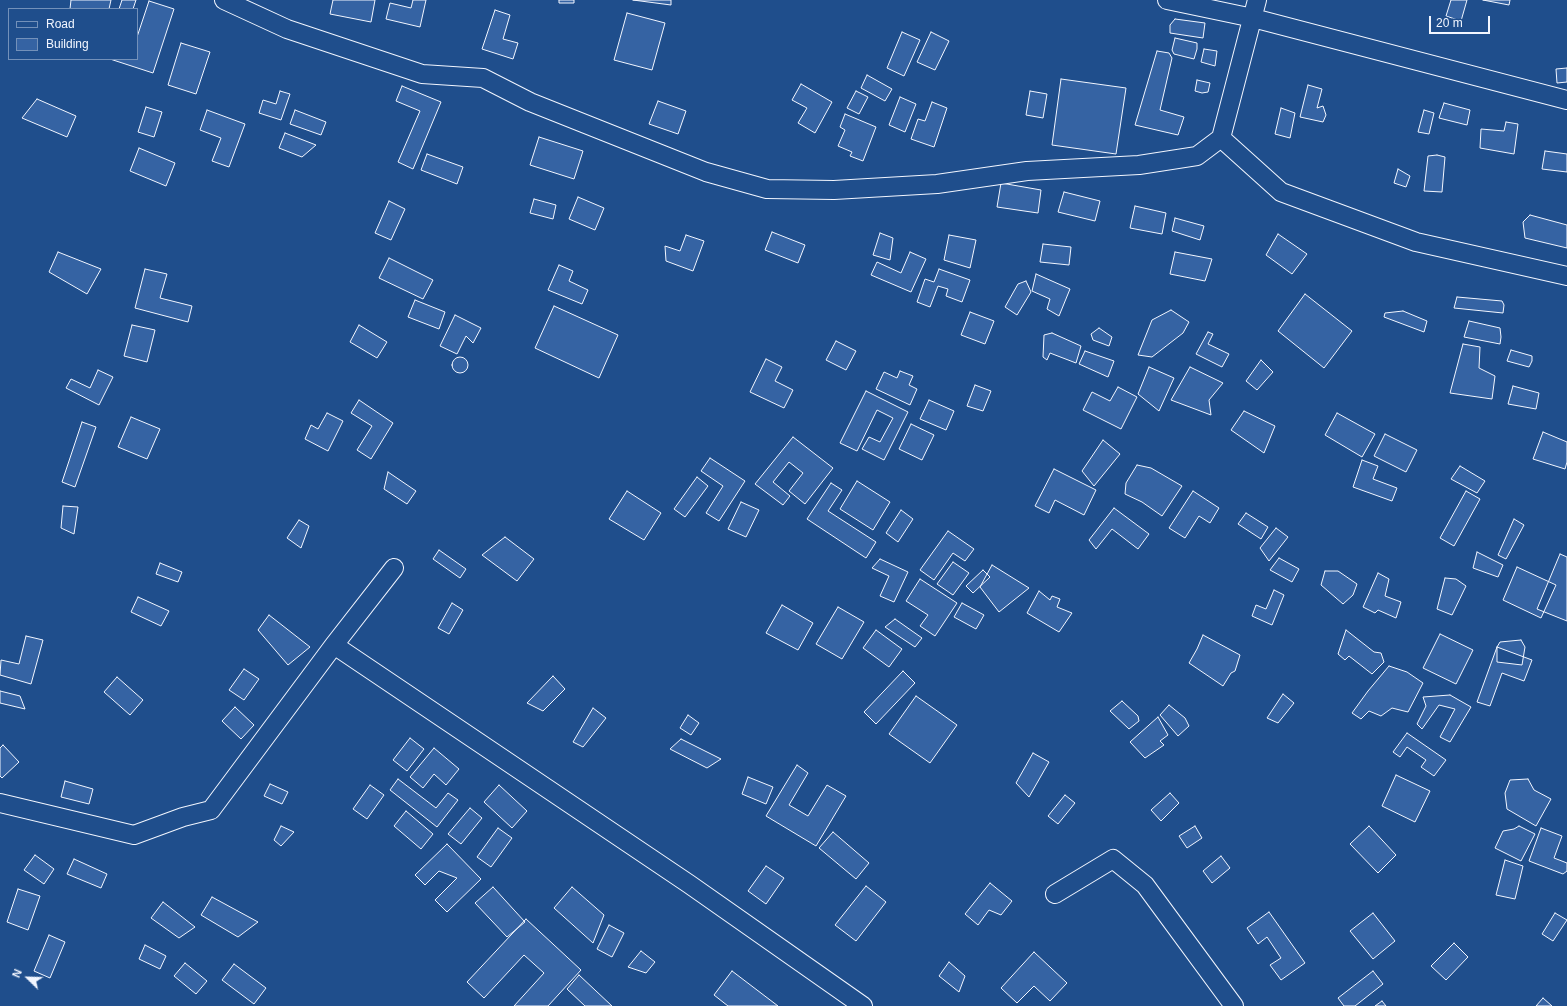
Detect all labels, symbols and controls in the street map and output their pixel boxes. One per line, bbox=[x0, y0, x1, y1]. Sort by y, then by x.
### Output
legend bbox=[8, 8, 138, 60]
scale bar bbox=[1431, 8, 1492, 34]
text: 20 m bbox=[1436, 16, 1463, 30]
text: Road bbox=[46, 17, 75, 31]
text: Building bbox=[46, 37, 89, 51]
north arrow bbox=[8, 958, 48, 998]
text: N bbox=[10, 967, 24, 979]

